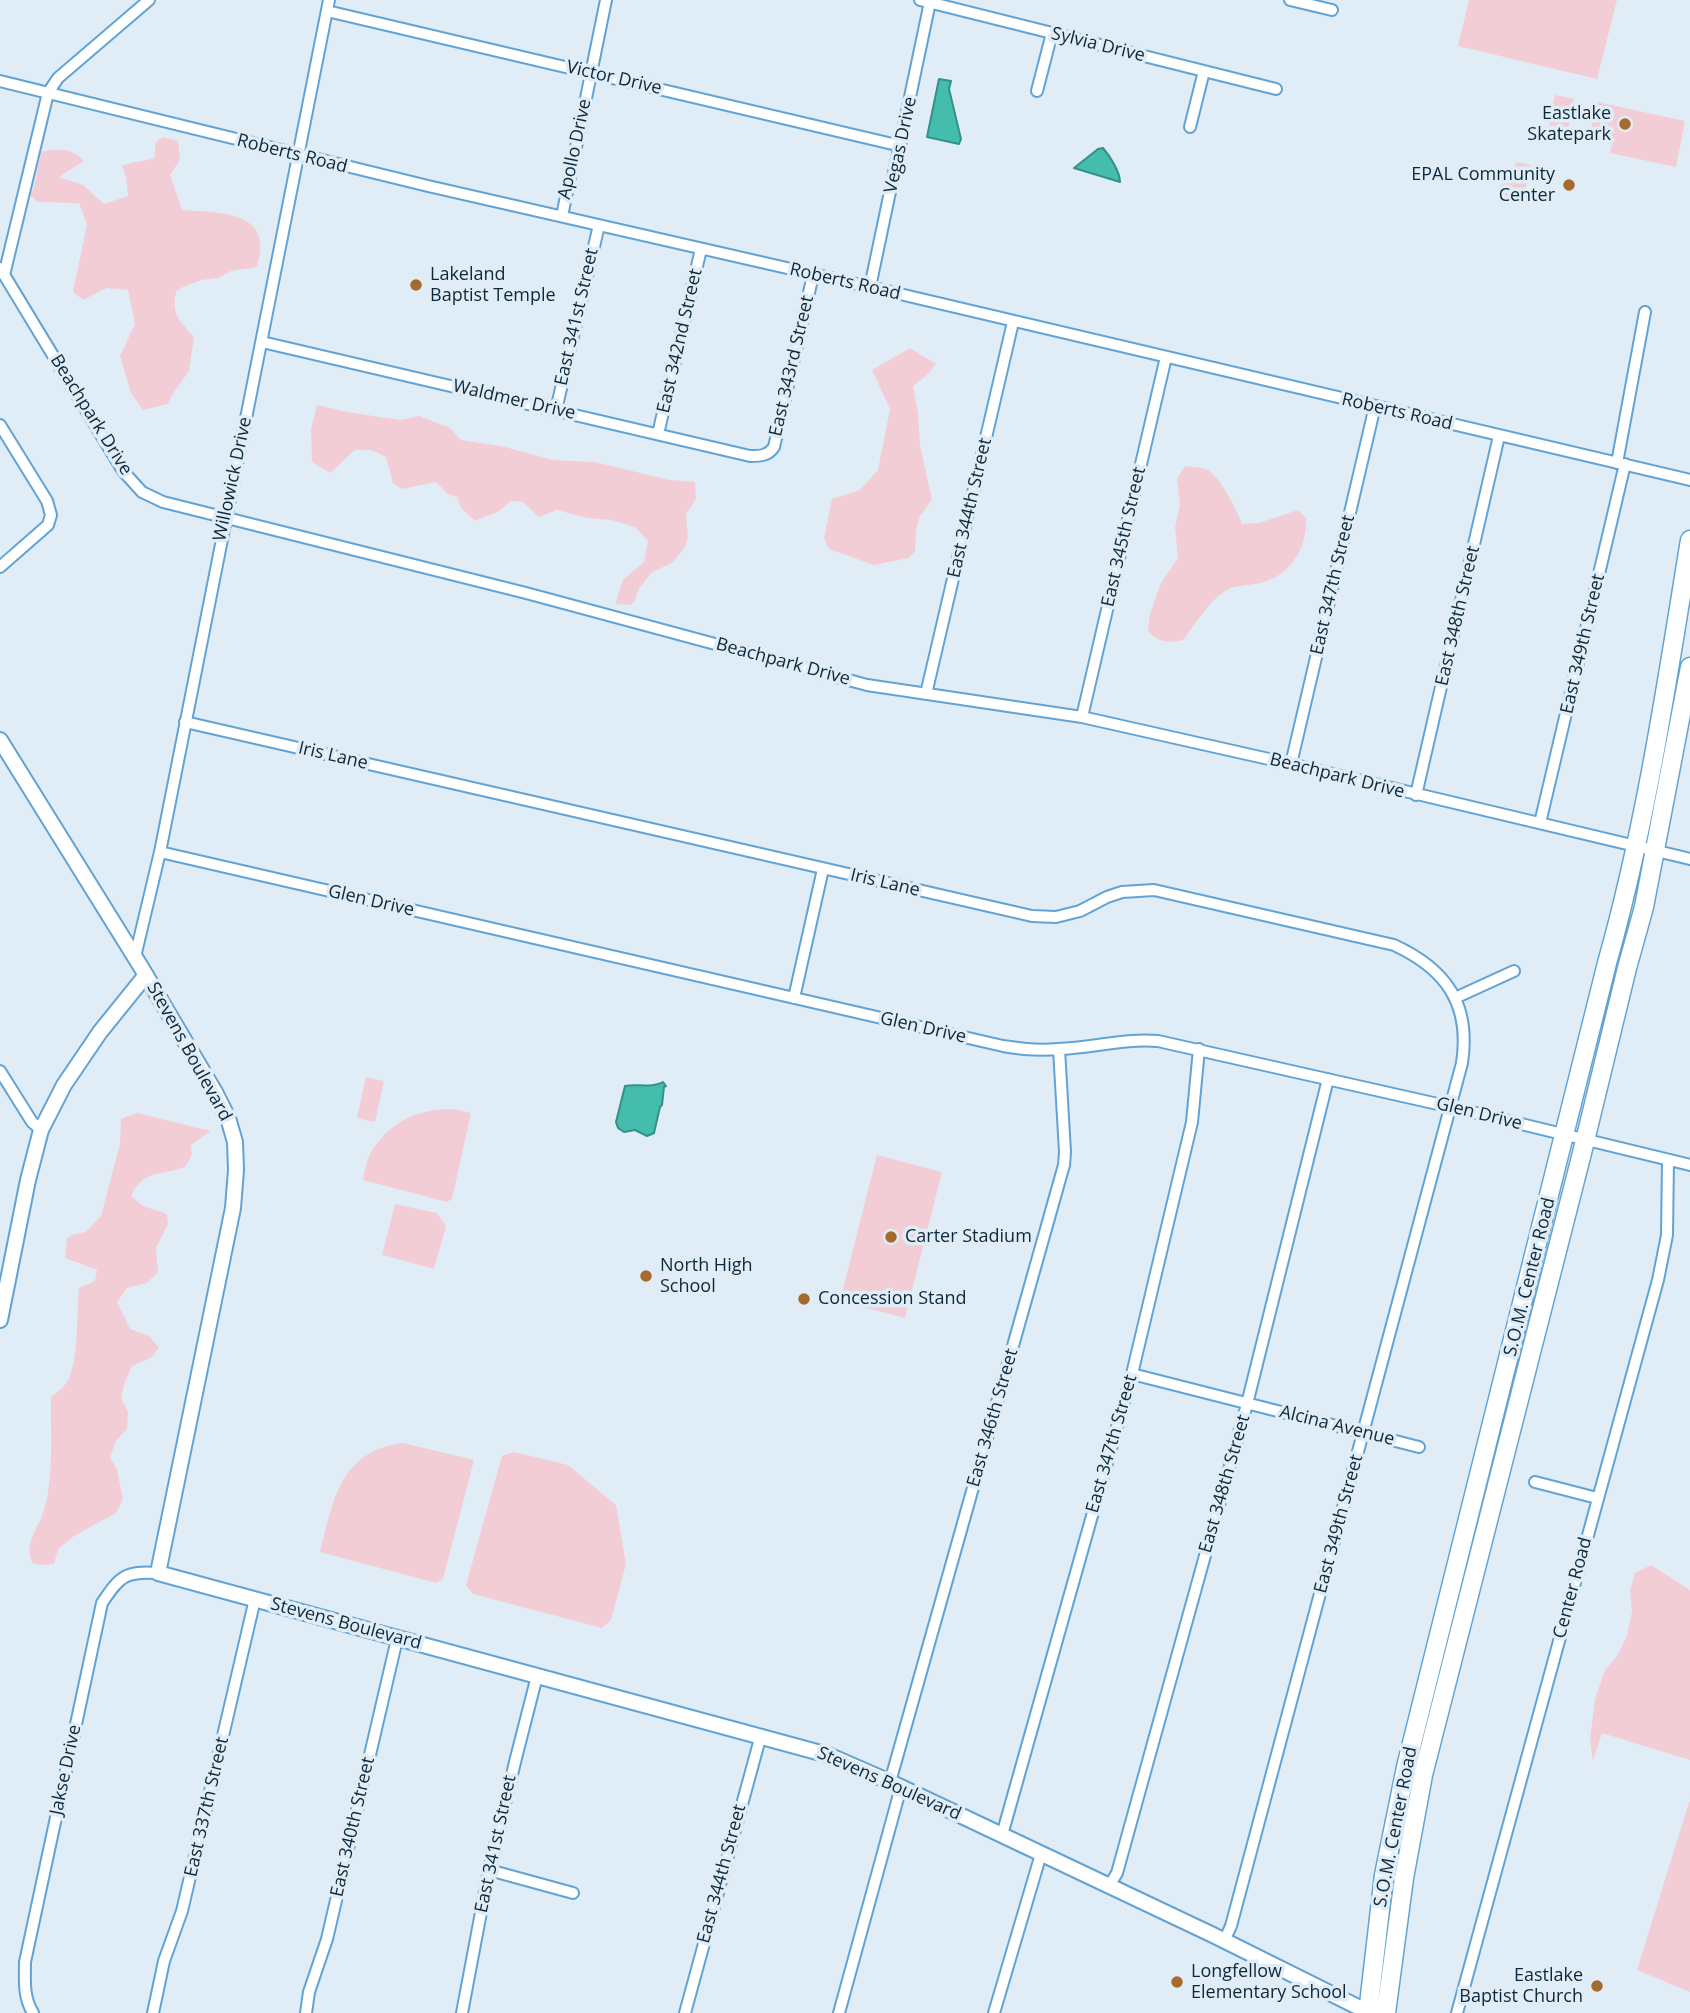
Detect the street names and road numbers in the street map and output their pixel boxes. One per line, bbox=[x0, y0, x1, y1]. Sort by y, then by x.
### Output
street label: Sylvia Drive bbox=[1049, 23, 1147, 67]
street label: Victor Drive bbox=[564, 57, 664, 99]
street label: Vegas Drive bbox=[880, 95, 922, 195]
street label: Apollo Drive bbox=[554, 97, 596, 201]
street label: Roberts Road bbox=[235, 130, 349, 178]
street label: East 341st Street bbox=[551, 246, 603, 388]
street label: Roberts Road bbox=[788, 259, 902, 305]
street label: East 342nd Street bbox=[653, 267, 707, 415]
street label: East 343rd Street bbox=[765, 293, 819, 439]
street label: Beachpark Drive bbox=[45, 351, 137, 479]
street label: Waldmer Drive bbox=[451, 375, 577, 425]
street label: Roberts Road bbox=[1340, 389, 1454, 435]
street label: Willowick Drive bbox=[209, 415, 257, 543]
street label: East 344th Street bbox=[943, 436, 997, 580]
street label: East 345th Street bbox=[1097, 465, 1151, 609]
street label: East 347th Street bbox=[1306, 513, 1360, 657]
street label: East 348th Street bbox=[1431, 544, 1485, 688]
street label: East 349th Street bbox=[1556, 572, 1610, 716]
street label: Beachpark Drive bbox=[714, 634, 852, 690]
street label: Iris Lane bbox=[296, 738, 370, 774]
street label: Beachpark Drive bbox=[1267, 749, 1407, 803]
street label: Iris Lane bbox=[848, 865, 922, 901]
street label: Glen Drive bbox=[326, 881, 416, 921]
street label: Stevens Boulevard bbox=[142, 979, 236, 1125]
street label: Glen Drive bbox=[878, 1008, 968, 1048]
street label: Glen Drive bbox=[1434, 1093, 1524, 1135]
street label: S.O.M. Center Road bbox=[1500, 1195, 1560, 1359]
street label: East 346th Street bbox=[963, 1346, 1023, 1490]
street label: East 347th Street bbox=[1082, 1372, 1142, 1516]
street label: Alcina Avenue bbox=[1277, 1401, 1397, 1451]
street label: East 348th Street bbox=[1195, 1412, 1255, 1556]
street label: East 349th Street bbox=[1310, 1452, 1368, 1596]
street label: Center Road bbox=[1549, 1535, 1597, 1641]
street label: Stevens Boulevard bbox=[268, 1593, 424, 1655]
street label: Jakse Drive bbox=[46, 1723, 86, 1817]
street label: East 337th Street bbox=[180, 1735, 234, 1879]
street label: Stevens Boulevard bbox=[814, 1743, 964, 1825]
street label: S.O.M. Center Road bbox=[1370, 1745, 1422, 1909]
street label: East 340th Street bbox=[326, 1755, 380, 1899]
street label: East 341st Street bbox=[471, 1773, 521, 1915]
street label: East 344th Street bbox=[693, 1802, 751, 1946]

